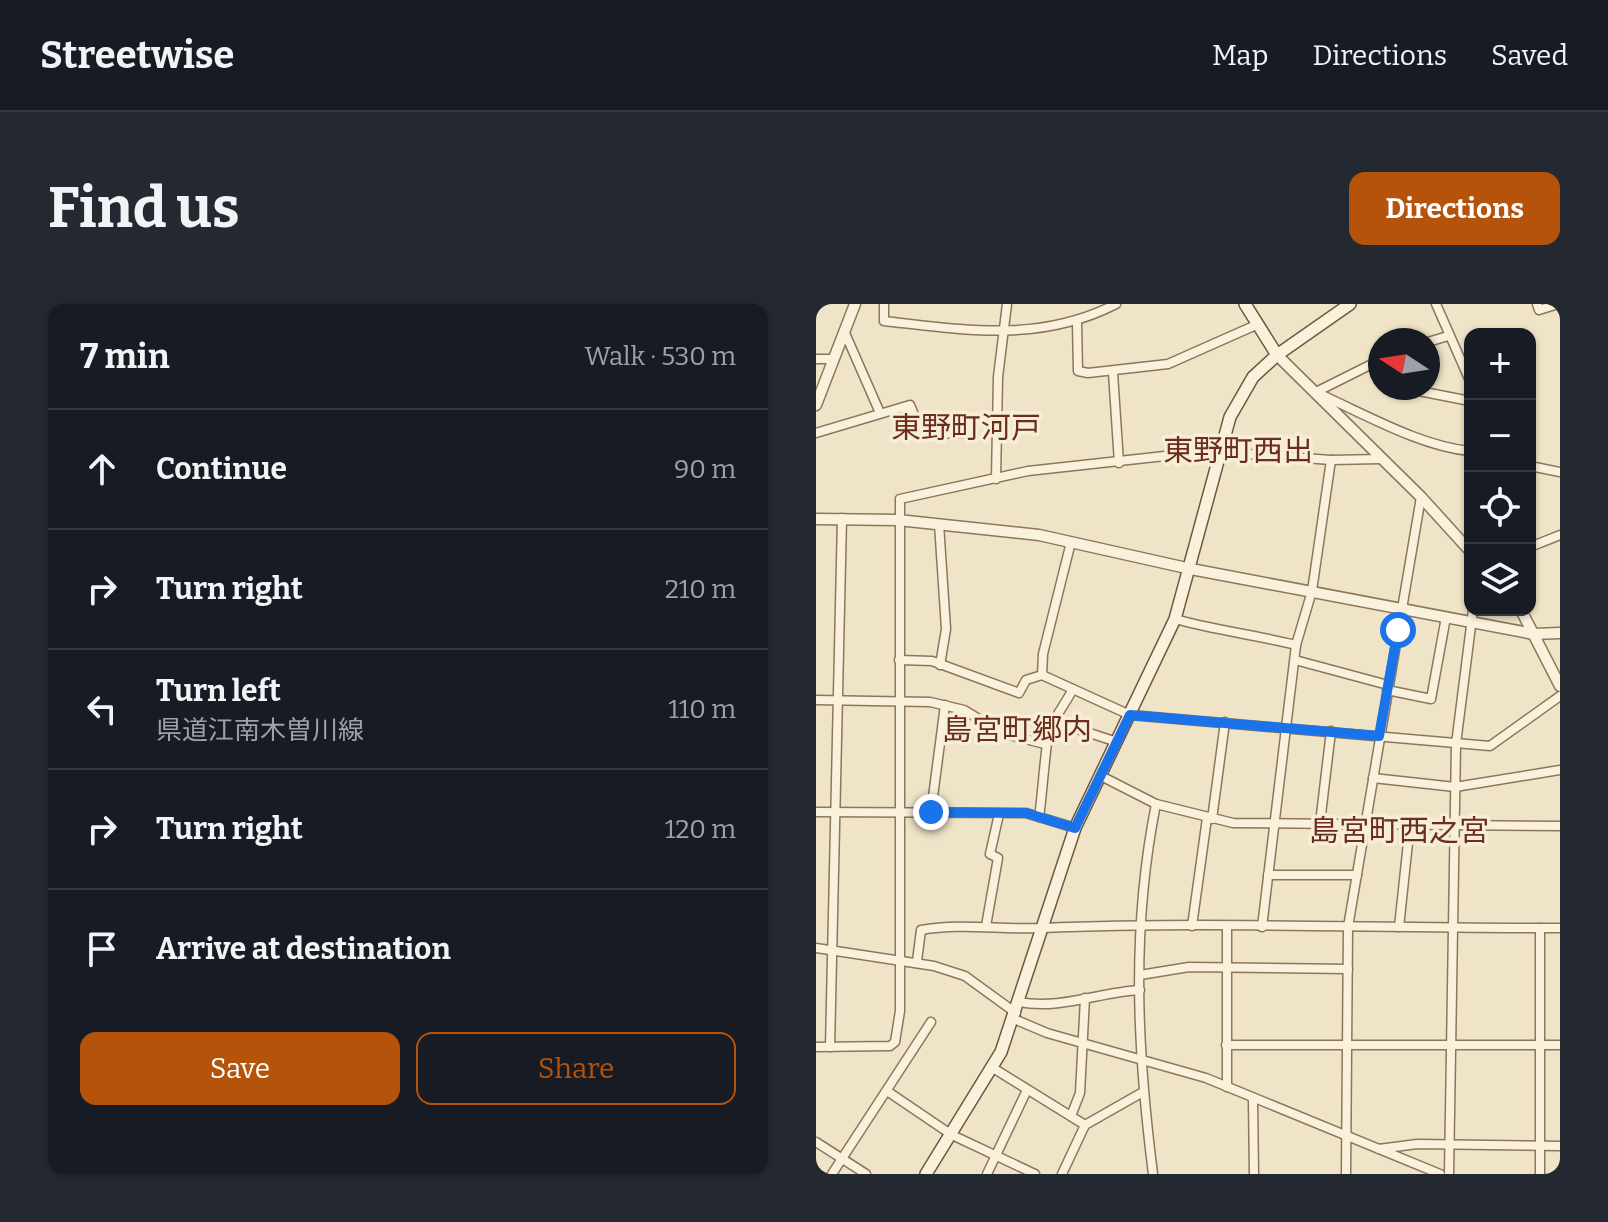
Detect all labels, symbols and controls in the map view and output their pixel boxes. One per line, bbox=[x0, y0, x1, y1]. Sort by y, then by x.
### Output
text: Streetwise bbox=[40, 32, 234, 78]
text: Map bbox=[1212, 39, 1268, 72]
text: Directions bbox=[1312, 39, 1447, 72]
text: Saved bbox=[1491, 39, 1568, 72]
button: Directions bbox=[1349, 172, 1560, 245]
text: Find us bbox=[48, 175, 240, 242]
north arrow bbox=[1368, 328, 1440, 400]
map controls bbox=[1464, 328, 1536, 616]
button: + bbox=[1464, 328, 1536, 400]
text: 7 min bbox=[80, 336, 170, 377]
text: Walk · 530 m bbox=[584, 341, 736, 372]
button: − bbox=[1464, 400, 1536, 472]
district label: 東野町河戸 bbox=[891, 410, 1041, 446]
district label: 東野町西出 bbox=[1163, 433, 1313, 469]
icon: ahead bbox=[80, 447, 124, 491]
text: Continue bbox=[156, 451, 287, 487]
text: 90 m bbox=[674, 454, 736, 485]
button: locate bbox=[1464, 472, 1536, 544]
button: layers bbox=[1464, 544, 1536, 616]
icon: right bbox=[80, 567, 124, 611]
text: Turn right bbox=[156, 571, 303, 607]
text: 210 m bbox=[665, 574, 736, 605]
route start bbox=[1380, 612, 1416, 648]
text: Turn left bbox=[156, 673, 281, 709]
icon: left bbox=[80, 687, 124, 731]
text: 110 m bbox=[668, 694, 736, 725]
district label: 島宮町郷内 bbox=[942, 712, 1092, 748]
text: 県道江南木曽川線 bbox=[156, 715, 364, 746]
route end bbox=[913, 794, 949, 830]
icon: right bbox=[80, 807, 124, 851]
text: Turn right bbox=[156, 811, 303, 847]
district label: 島宮町西之宮 bbox=[1309, 813, 1489, 849]
text: 120 m bbox=[665, 814, 736, 845]
icon: arrive bbox=[80, 927, 124, 971]
text: Arrive at destination bbox=[156, 931, 451, 967]
button: Save bbox=[80, 1032, 400, 1105]
button: Share bbox=[416, 1032, 736, 1105]

